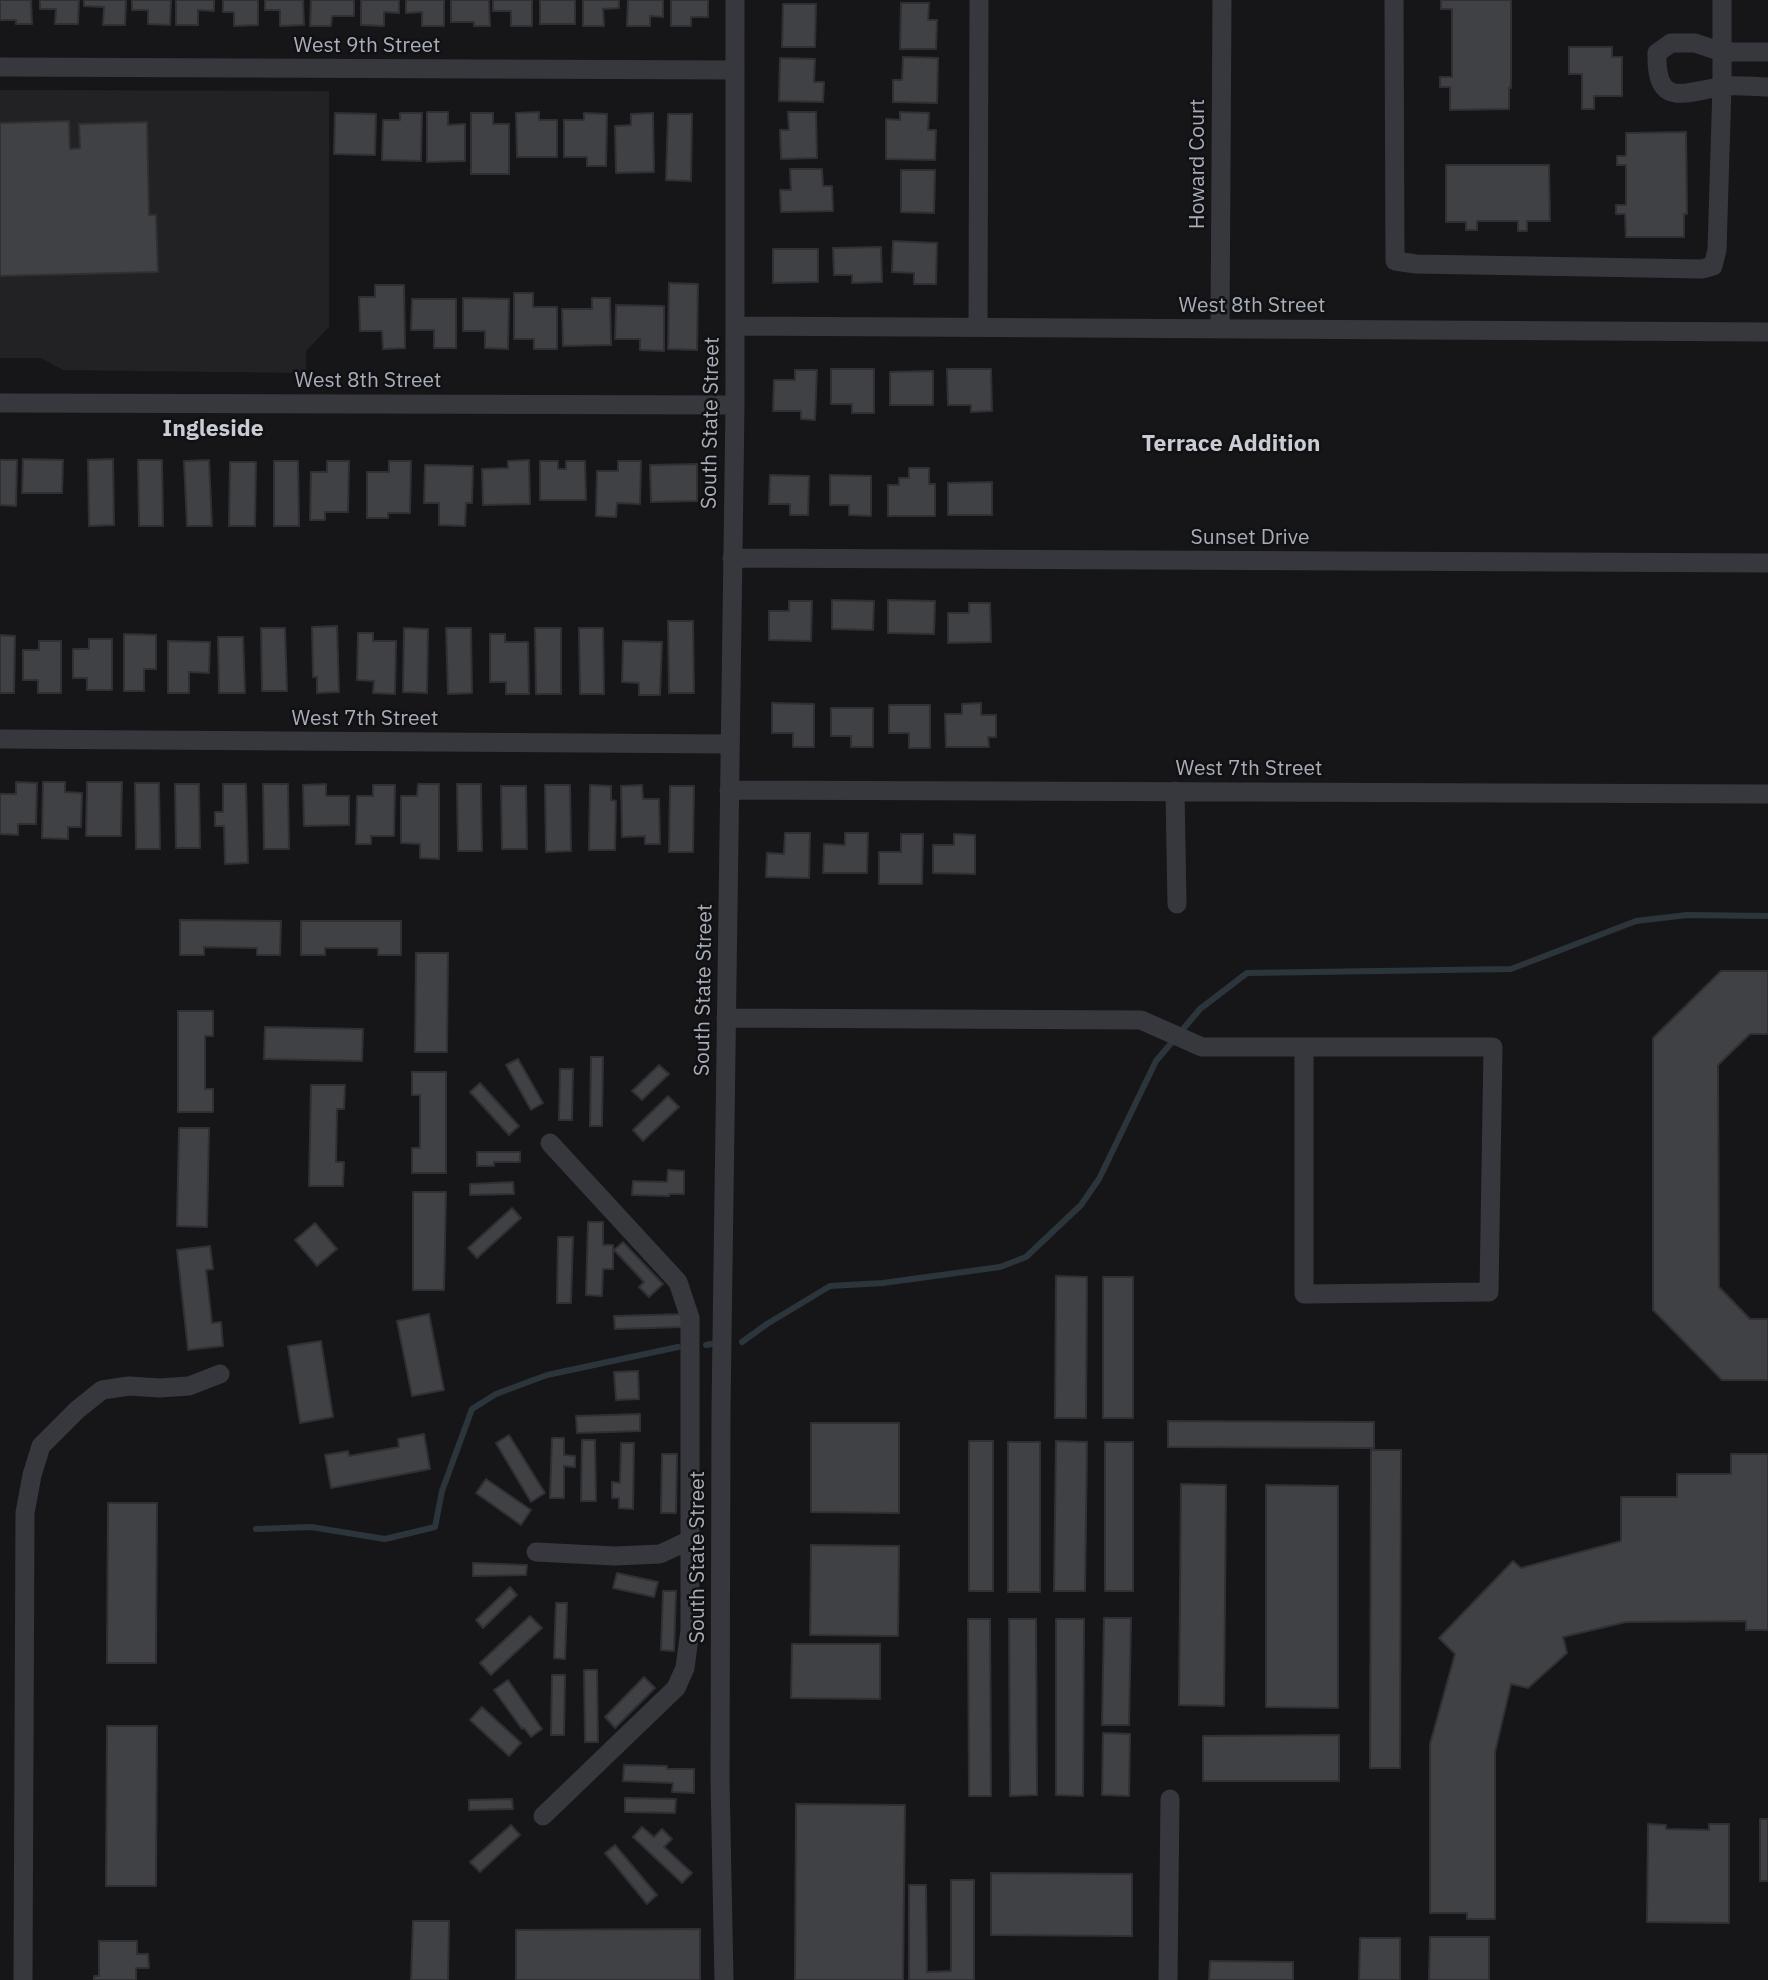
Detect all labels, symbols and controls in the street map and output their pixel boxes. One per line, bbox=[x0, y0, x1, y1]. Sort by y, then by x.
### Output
street label: West 9th Street bbox=[294, 33, 440, 59]
street label: Howard Court bbox=[1185, 99, 1211, 229]
street label: West 8th Street bbox=[1179, 293, 1325, 319]
street label: South State Street bbox=[697, 337, 725, 509]
street label: West 8th Street bbox=[295, 368, 441, 394]
district label: Ingleside bbox=[162, 415, 264, 443]
district label: Terrace Addition bbox=[1142, 430, 1320, 458]
street label: Sunset Drive bbox=[1191, 525, 1309, 551]
street label: West 7th Street bbox=[292, 706, 438, 732]
street label: West 7th Street bbox=[1176, 756, 1322, 782]
street label: South State Street bbox=[690, 904, 718, 1076]
street label: South State Street bbox=[685, 1471, 711, 1643]

